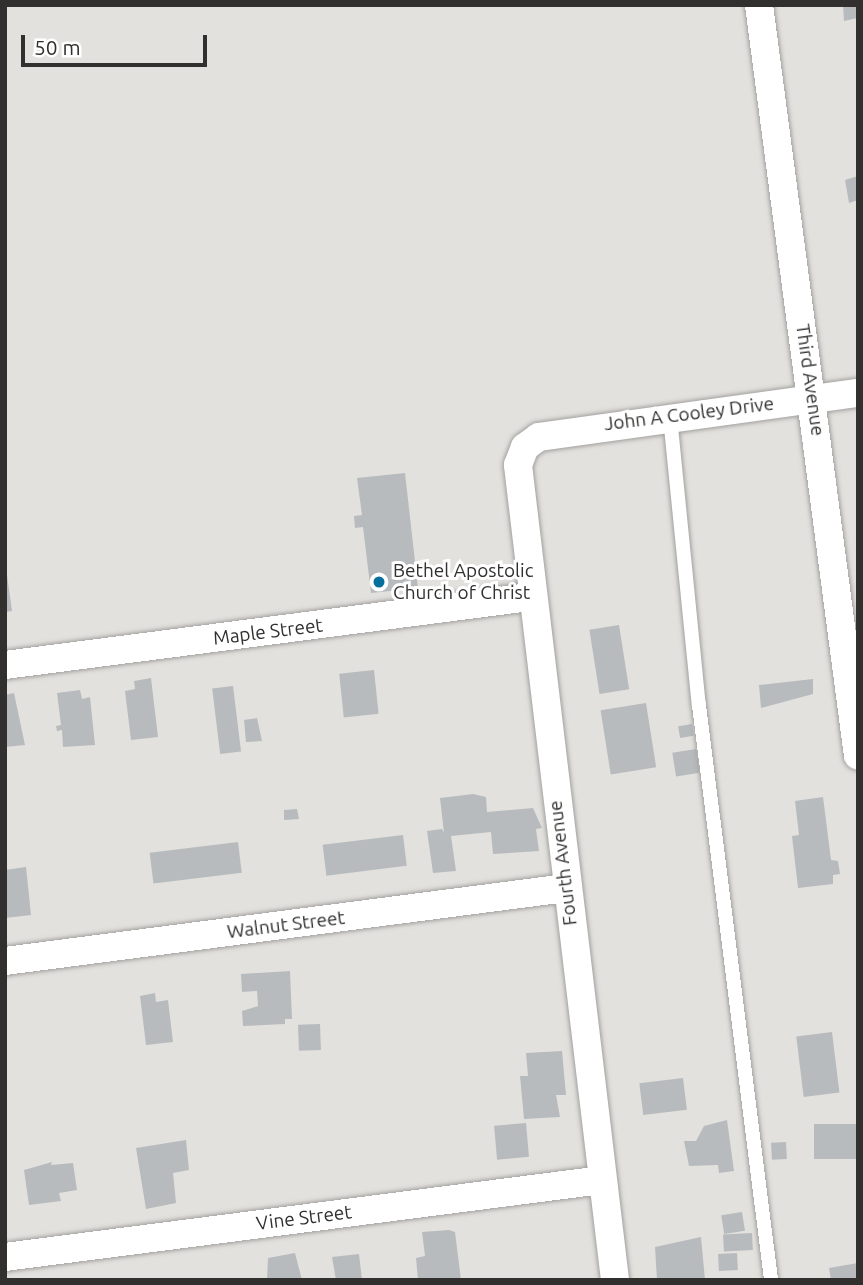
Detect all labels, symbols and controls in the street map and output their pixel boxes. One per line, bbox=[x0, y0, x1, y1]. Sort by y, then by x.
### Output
scale bar bbox=[24, 21, 210, 65]
text: 50 m bbox=[34, 35, 81, 59]
street label: Third Avenue bbox=[791, 323, 829, 437]
street label: John A Cooley Drive bbox=[603, 392, 775, 436]
place label: Bethel Apostolic Church of Christ bbox=[393, 560, 533, 604]
marker: Bethel Apostolic Church of Christ bbox=[371, 574, 387, 590]
street label: Maple Street bbox=[212, 614, 324, 650]
street label: Fourth Avenue bbox=[544, 799, 582, 927]
street label: Walnut Street bbox=[226, 906, 346, 944]
street label: Vine Street bbox=[255, 1201, 353, 1235]

